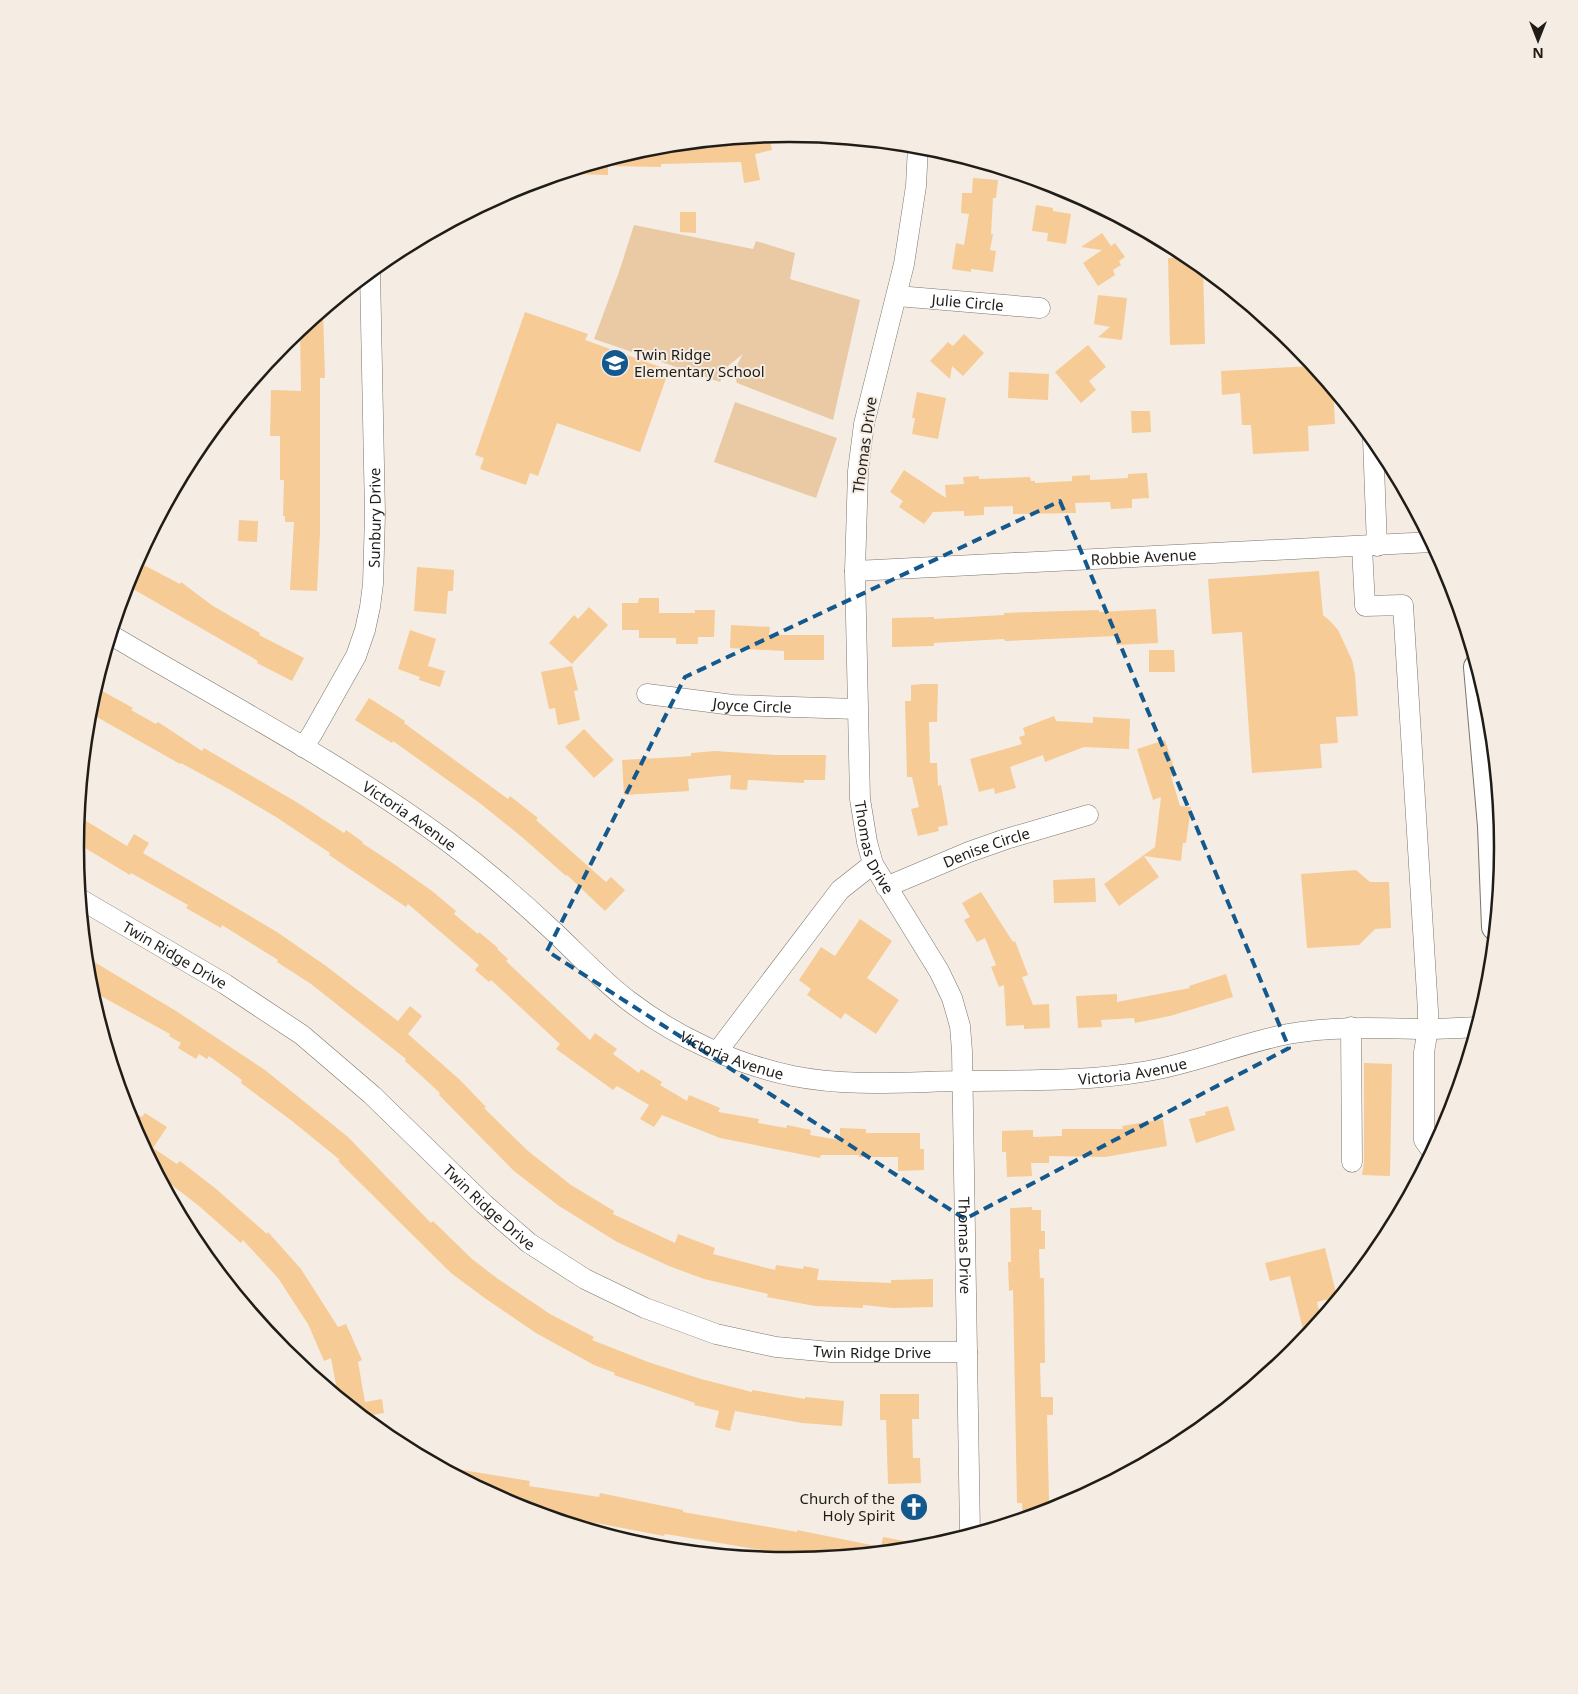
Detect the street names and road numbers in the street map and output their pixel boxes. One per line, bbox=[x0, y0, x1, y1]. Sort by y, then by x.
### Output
street label: Julie Circle bbox=[929, 289, 1005, 315]
street label: Thomas Drive bbox=[847, 395, 881, 495]
street label: Sunbury Drive bbox=[363, 467, 385, 568]
street label: Robbie Avenue bbox=[1090, 544, 1197, 569]
street label: Joyce Circle bbox=[710, 692, 792, 717]
street label: Victoria Avenue bbox=[359, 776, 461, 855]
street label: Thomas Drive bbox=[850, 799, 899, 897]
street label: Denise Circle bbox=[940, 823, 1032, 872]
street label: Twin Ridge Drive bbox=[119, 916, 231, 993]
street label: Victoria Avenue bbox=[677, 1026, 786, 1084]
street label: Victoria Avenue bbox=[1077, 1053, 1189, 1089]
street label: Twin Ridge Drive bbox=[439, 1160, 539, 1254]
street label: Thomas Drive bbox=[954, 1196, 976, 1294]
street label: Twin Ridge Drive bbox=[812, 1340, 931, 1362]

